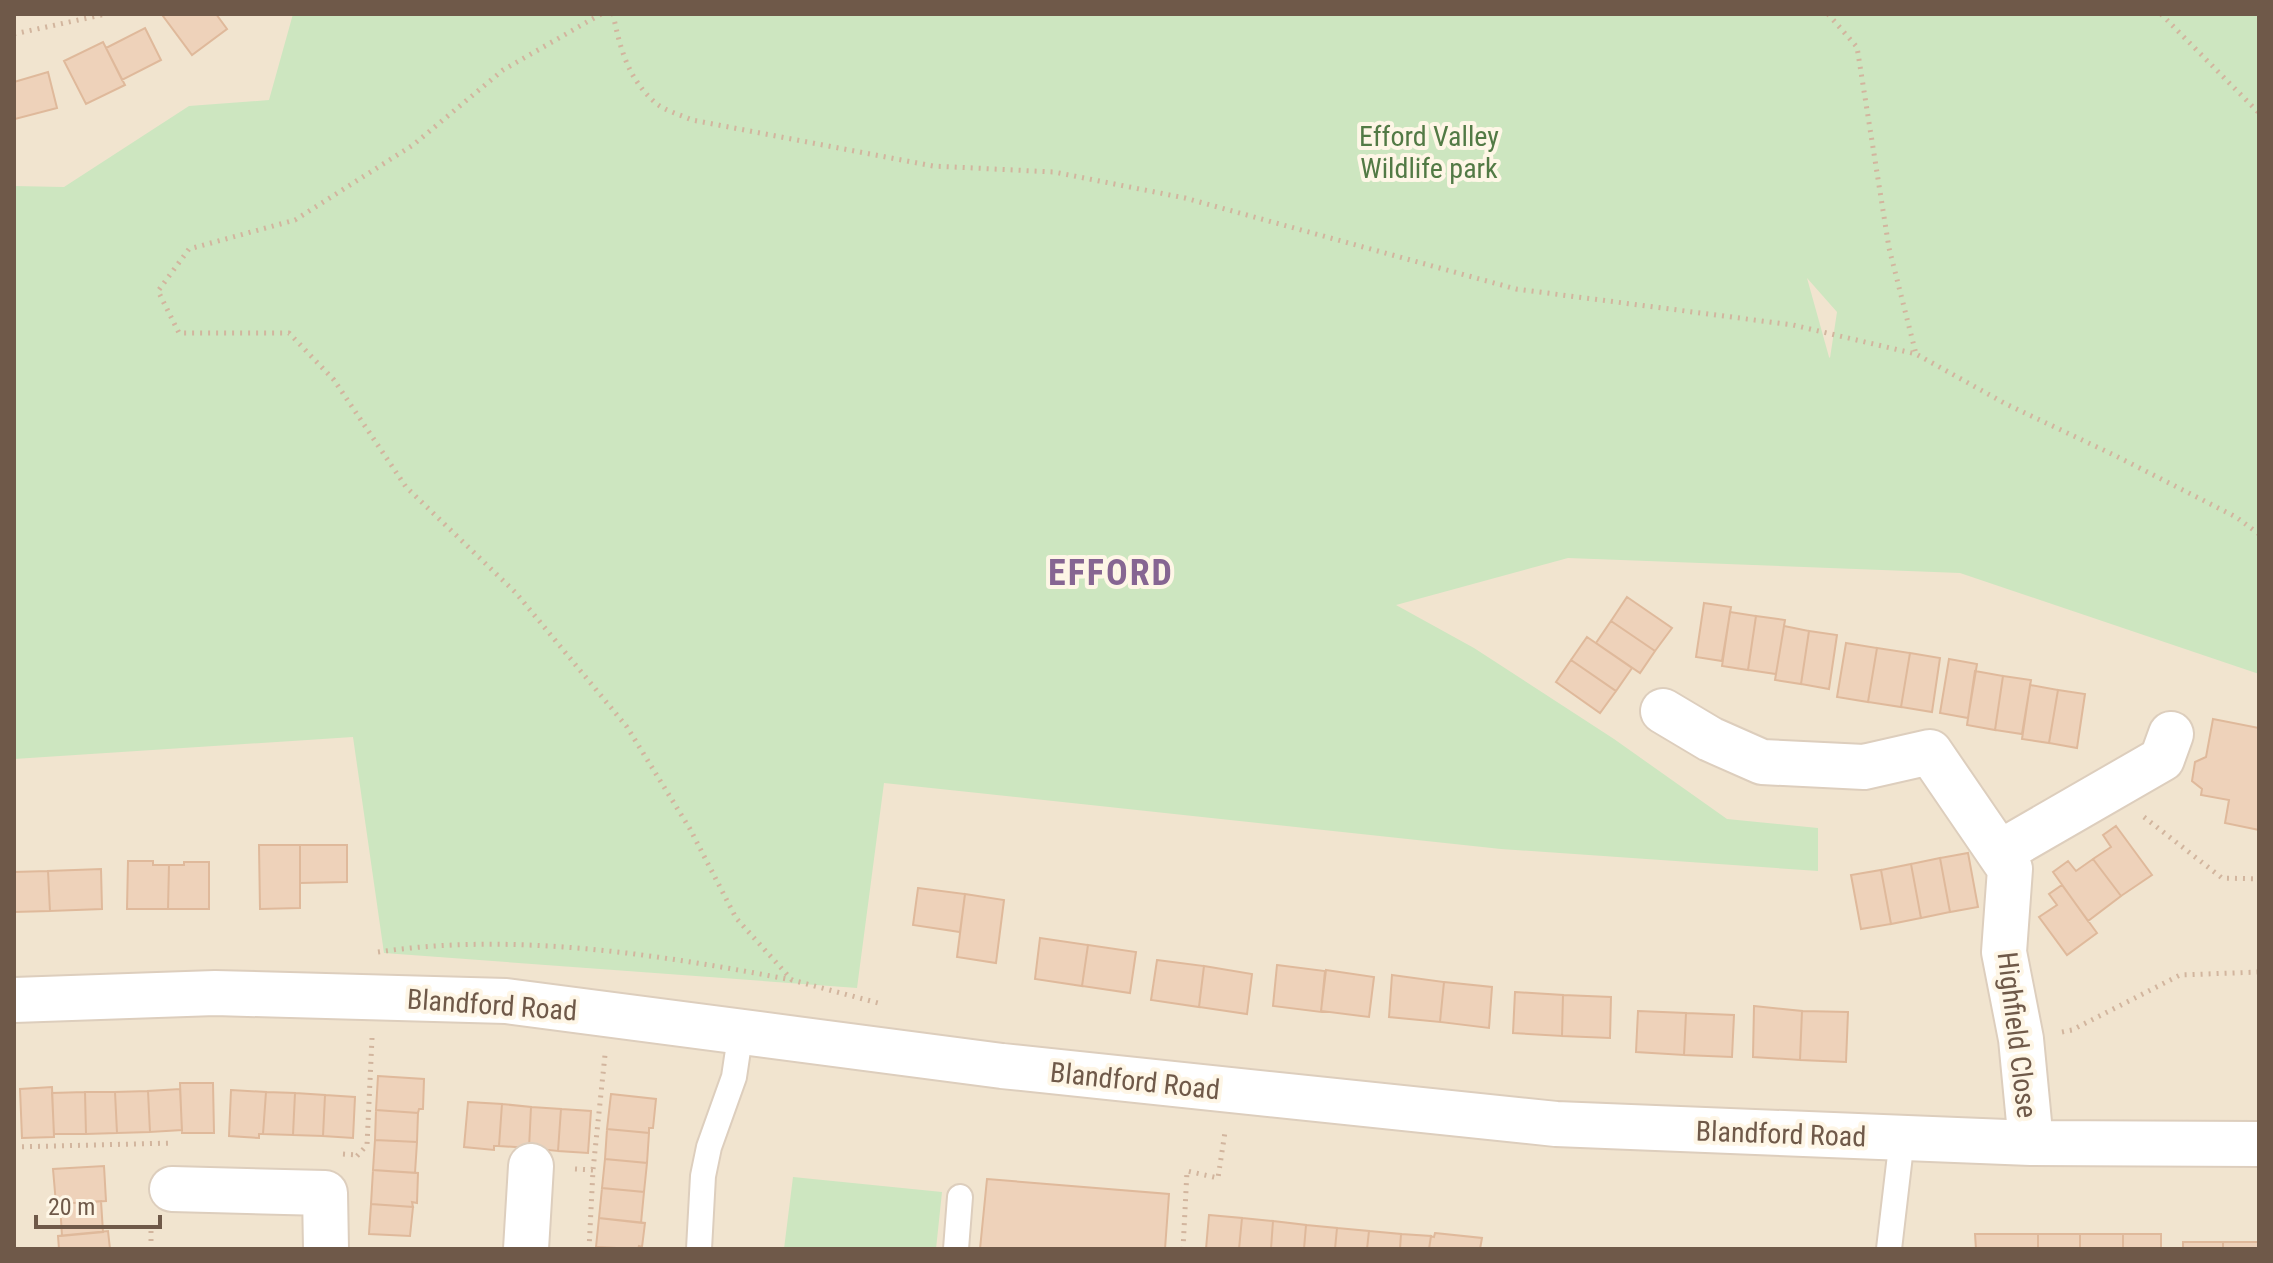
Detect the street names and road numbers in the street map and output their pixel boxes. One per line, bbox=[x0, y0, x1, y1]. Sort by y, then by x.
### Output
street label: Highfield Close bbox=[1990, 950, 2044, 1120]
street label: Blandford Road bbox=[406, 983, 578, 1027]
street label: Blandford Road bbox=[1049, 1056, 1221, 1106]
street label: Blandford Road bbox=[1695, 1115, 1867, 1153]

